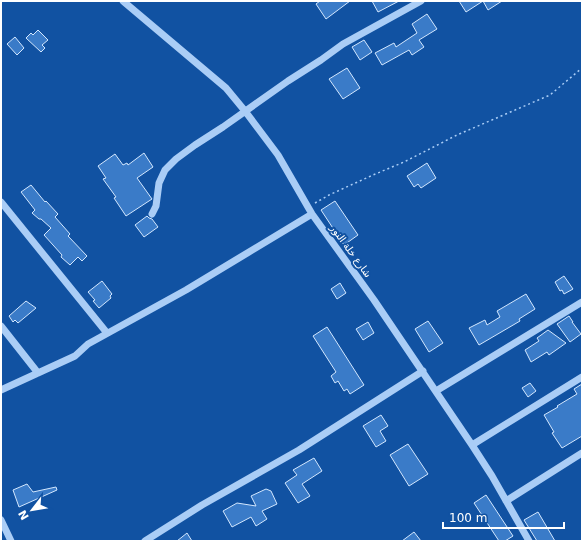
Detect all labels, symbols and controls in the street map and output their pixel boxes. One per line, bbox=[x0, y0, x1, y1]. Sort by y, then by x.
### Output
street label: شارع خلة النور bbox=[327, 222, 374, 280]
north arrow bbox=[12, 490, 52, 530]
scale bar bbox=[443, 504, 564, 530]
text: N bbox=[16, 508, 32, 522]
text: 100 m bbox=[449, 511, 487, 525]

